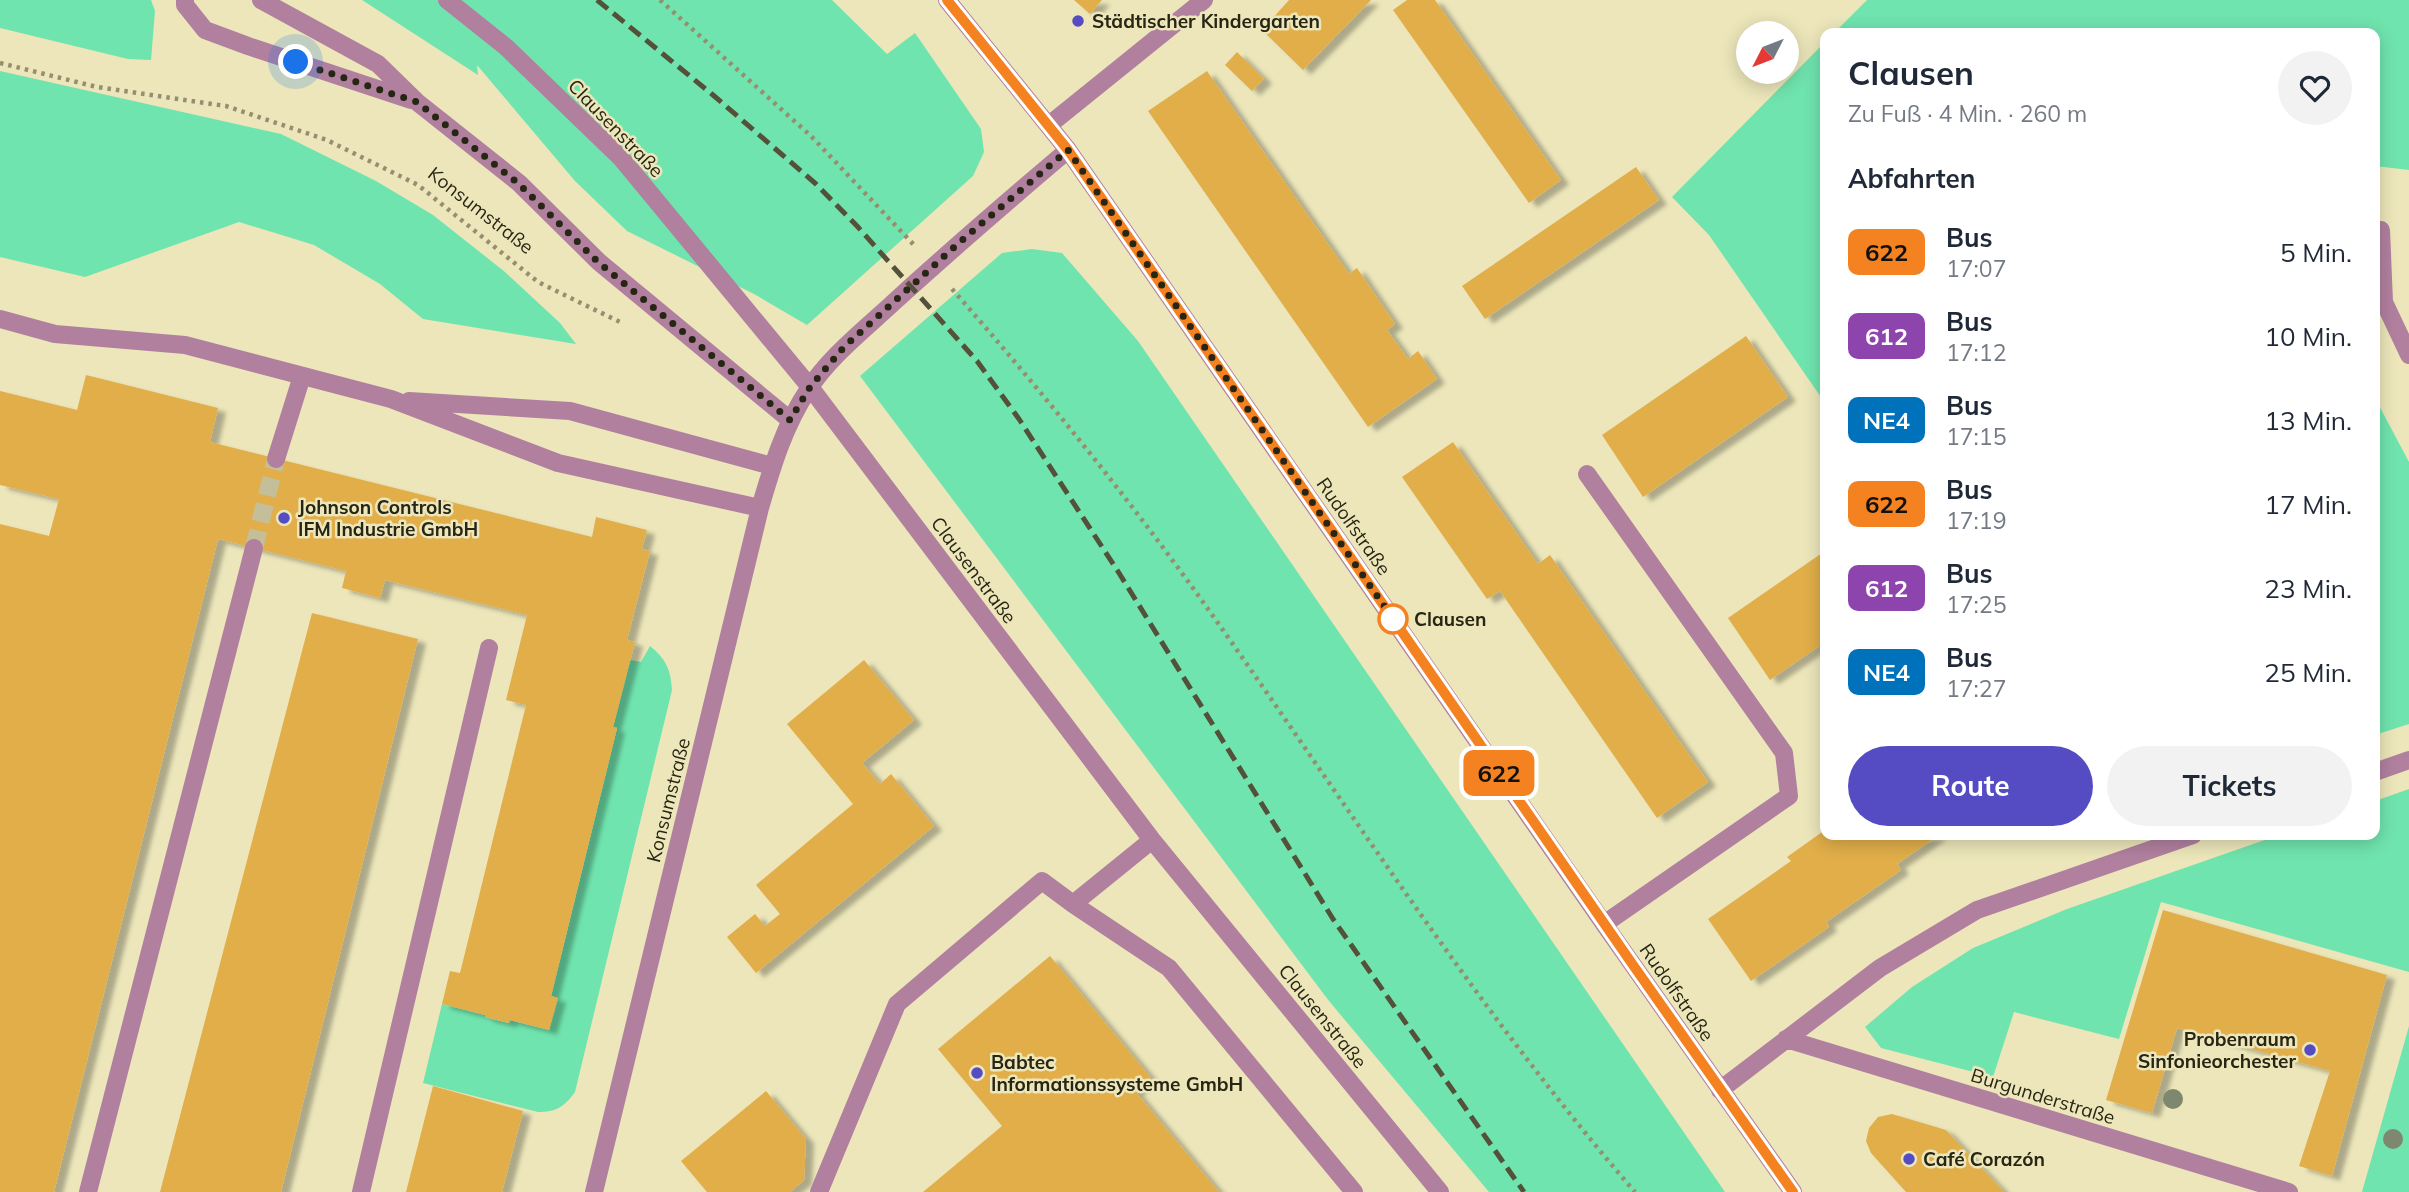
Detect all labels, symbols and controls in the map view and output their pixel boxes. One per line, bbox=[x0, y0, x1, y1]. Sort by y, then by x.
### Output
place label: Städtischer Kindergarten bbox=[1092, 9, 1320, 33]
marker: Städtischer Kindergarten bbox=[1070, 13, 1086, 29]
north arrow bbox=[1736, 21, 1799, 84]
map controls bbox=[1736, 21, 1799, 84]
your location bbox=[278, 44, 313, 79]
button: heart bbox=[2278, 51, 2352, 125]
text: Clausen bbox=[1848, 52, 1974, 93]
street label: Clausenstraße bbox=[563, 74, 669, 182]
text: Zu Fuß · 4 Min. · 260 m bbox=[1848, 99, 2087, 128]
street label: Konsumstraße bbox=[423, 161, 539, 259]
text: Abfahrten bbox=[1848, 162, 1975, 195]
text: Bus bbox=[1946, 221, 1992, 254]
text: 5 Min. bbox=[2280, 236, 2352, 269]
text: 622 bbox=[1865, 237, 1908, 267]
text: 17:07 bbox=[1946, 254, 2006, 283]
text: Bus bbox=[1946, 305, 1992, 338]
text: 10 Min. bbox=[2264, 320, 2352, 353]
text: 612 bbox=[1865, 321, 1908, 351]
text: 17:12 bbox=[1946, 338, 2006, 367]
text: Bus bbox=[1946, 389, 1992, 422]
text: 13 Min. bbox=[2264, 404, 2352, 437]
text: NE4 bbox=[1863, 405, 1910, 435]
text: 17:15 bbox=[1946, 422, 2006, 451]
street label: Rudolfstraße bbox=[1312, 473, 1396, 579]
text: Bus bbox=[1946, 473, 1992, 506]
text: 17 Min. bbox=[2264, 488, 2352, 521]
text: 622 bbox=[1865, 489, 1908, 519]
place label: Johnson Controls IFM Industrie GmbH bbox=[298, 495, 478, 541]
text: 17:19 bbox=[1946, 506, 2006, 535]
marker: Johnson Controls IFM Industrie GmbH bbox=[276, 510, 292, 526]
street label: Clausenstraße bbox=[926, 512, 1022, 628]
text: Bus bbox=[1946, 557, 1992, 590]
text: 23 Min. bbox=[2264, 572, 2352, 605]
text: 612 bbox=[1865, 573, 1908, 603]
text: 17:25 bbox=[1946, 590, 2006, 619]
marker: Clausen bbox=[1378, 604, 1408, 634]
place label: Clausen bbox=[1414, 607, 1486, 631]
text: Bus bbox=[1946, 641, 1992, 674]
text: 25 Min. bbox=[2264, 656, 2352, 689]
text: NE4 bbox=[1863, 657, 1910, 687]
text: 17:27 bbox=[1946, 674, 2006, 703]
street label: Konsumstraße bbox=[641, 735, 695, 865]
button: Route bbox=[1848, 746, 2093, 826]
button: Tickets bbox=[2107, 746, 2352, 826]
line badge: 622 bbox=[1459, 750, 1539, 796]
text: 622 bbox=[1477, 758, 1521, 788]
street label: Rudolfstraße bbox=[1635, 939, 1719, 1045]
street label: Clausenstraße bbox=[1274, 959, 1372, 1073]
place label: Probenraum Sinfonieorchester bbox=[2138, 1027, 2297, 1073]
marker: Probenraum Sinfonieorchester bbox=[2302, 1042, 2318, 1058]
place label: Babtec Informationssysteme GmbH bbox=[991, 1050, 1243, 1096]
street label: Burgunderstraße bbox=[1968, 1063, 2118, 1129]
marker: Babtec Informationssysteme GmbH bbox=[969, 1065, 985, 1081]
place label: Café Corazón bbox=[1923, 1147, 2045, 1171]
marker: Café Corazón bbox=[1901, 1151, 1917, 1167]

